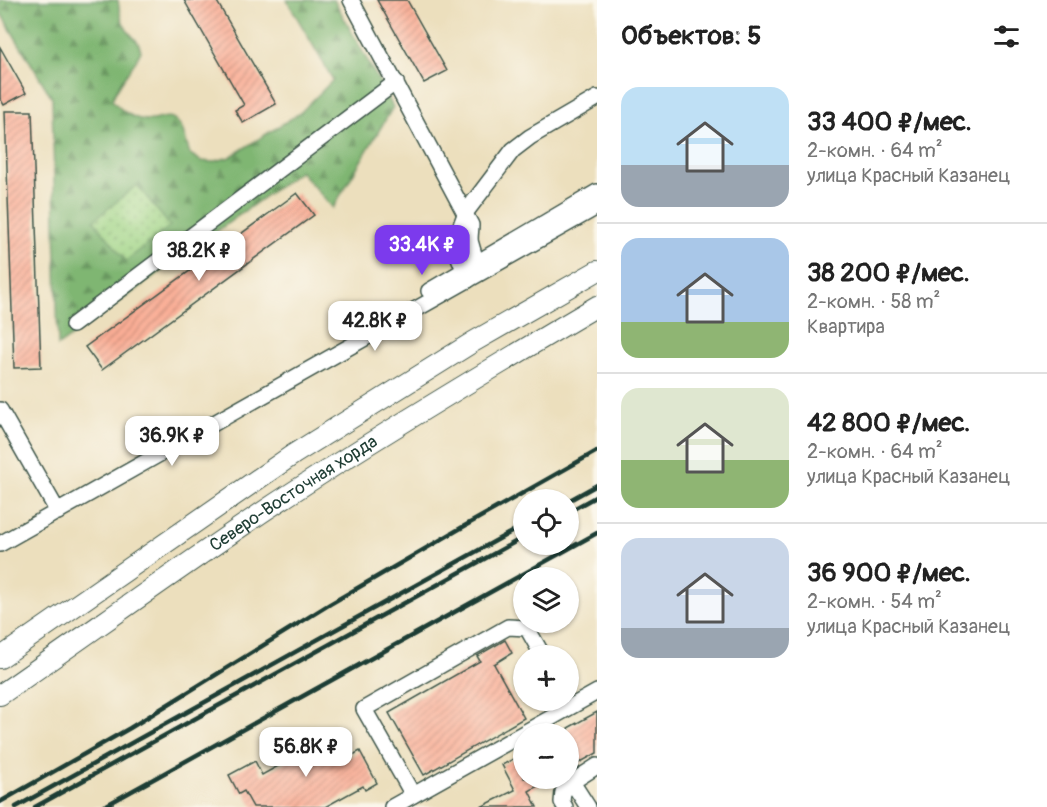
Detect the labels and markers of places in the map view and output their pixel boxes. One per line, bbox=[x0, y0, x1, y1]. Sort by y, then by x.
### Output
pin: 33.4K ₽ bbox=[367, 225, 477, 276]
pin: 38.2K ₽ bbox=[144, 231, 254, 282]
pin: 42.8K ₽ bbox=[320, 301, 430, 352]
pin: 36.9K ₽ bbox=[117, 416, 227, 467]
pin: 56.8K ₽ bbox=[251, 727, 361, 778]

